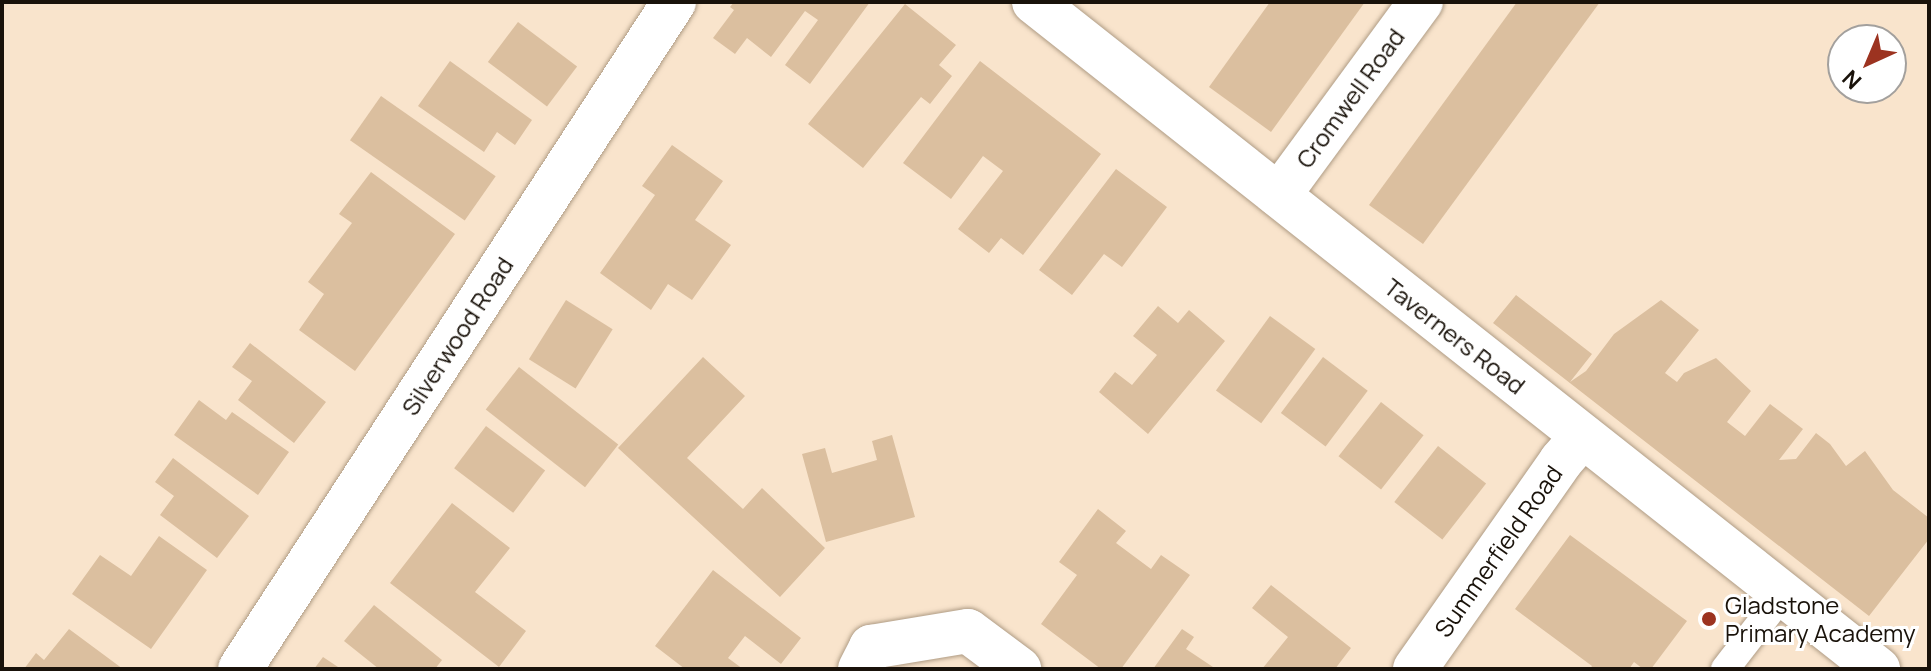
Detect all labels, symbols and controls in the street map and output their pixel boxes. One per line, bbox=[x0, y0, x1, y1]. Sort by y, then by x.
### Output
street label: Cromwell Road bbox=[1290, 23, 1410, 173]
north arrow bbox=[1827, 24, 1907, 104]
text: N bbox=[1836, 64, 1868, 96]
street label: Silverwood Road bbox=[395, 252, 519, 420]
street label: Taverners Road bbox=[1379, 272, 1531, 400]
street label: Summerfield Road bbox=[1428, 460, 1568, 642]
place label: Gladstone Primary Academy bbox=[1725, 591, 1916, 647]
marker: Gladstone Primary Academy bbox=[1700, 610, 1718, 628]

